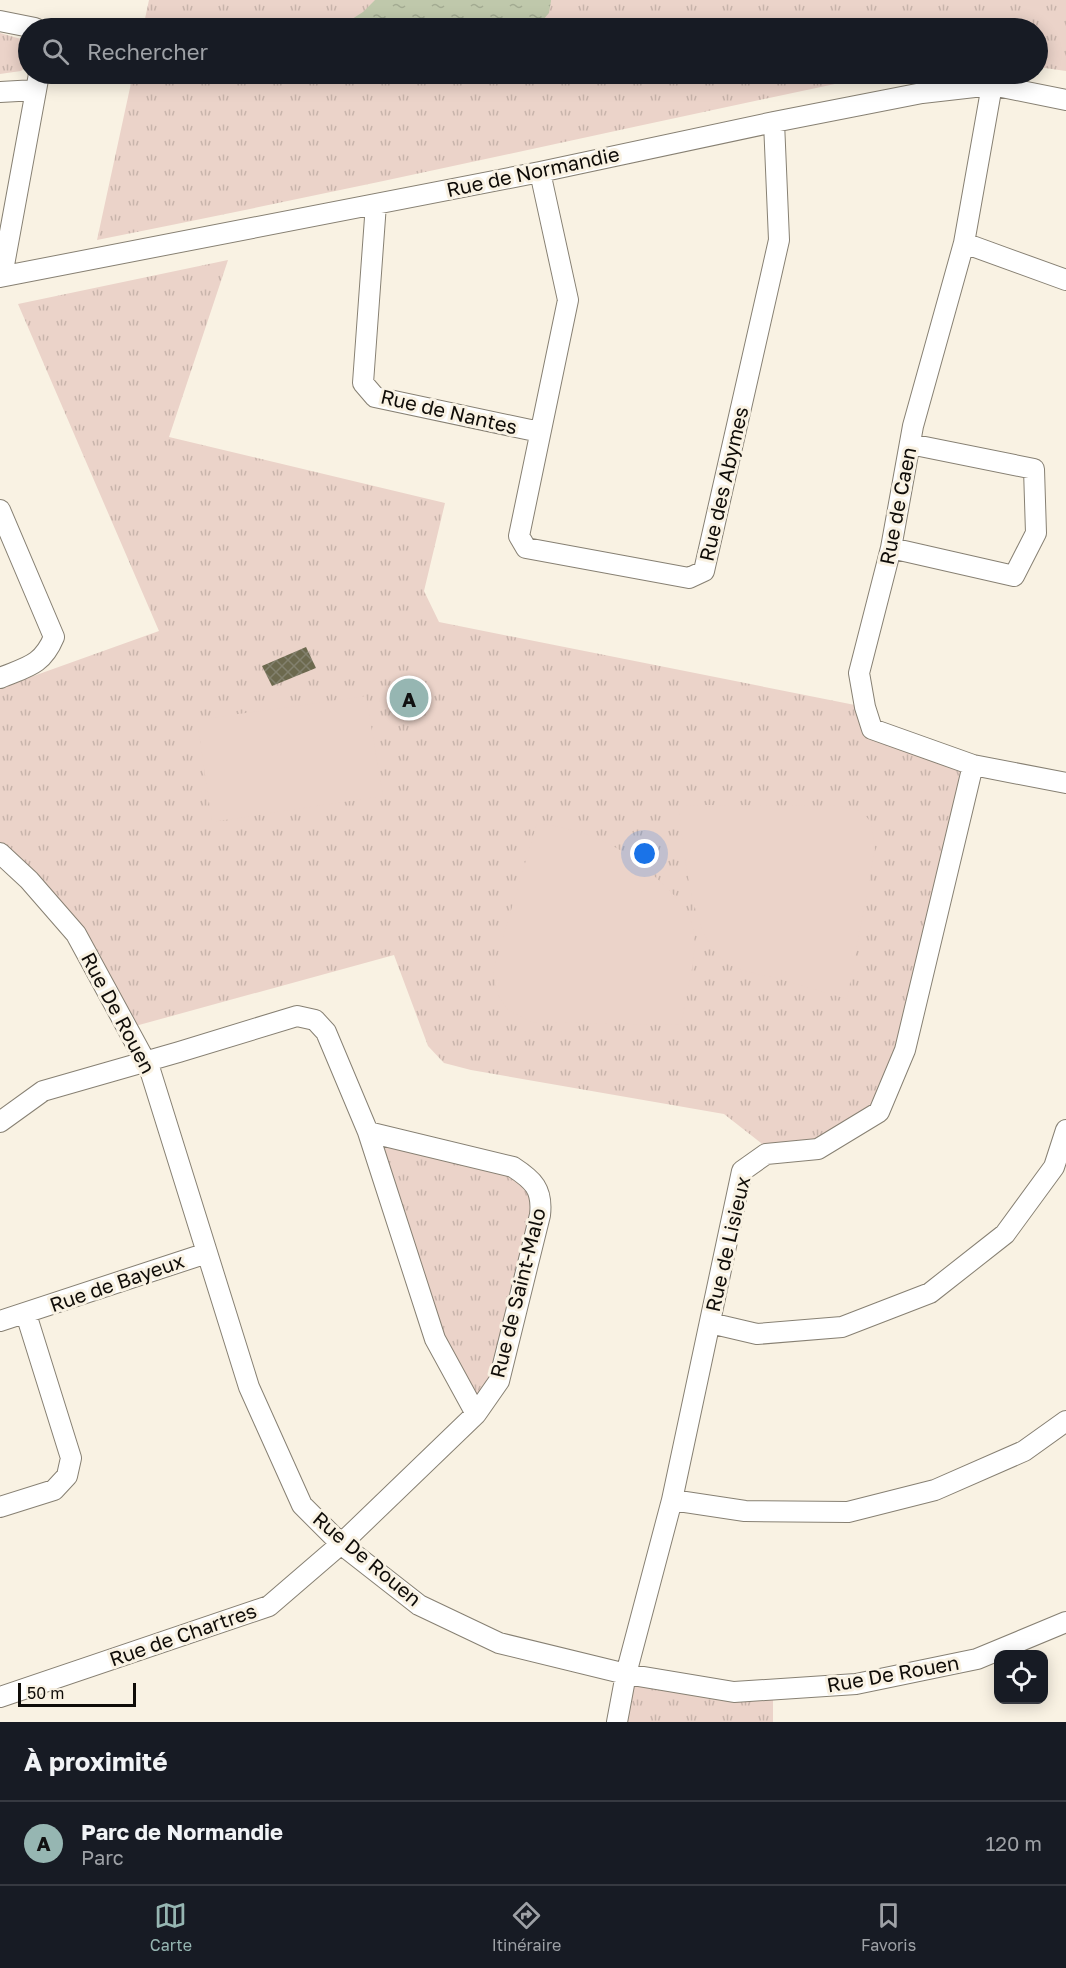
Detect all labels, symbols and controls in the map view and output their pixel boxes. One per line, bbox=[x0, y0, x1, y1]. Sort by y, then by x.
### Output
search box bbox=[18, 18, 1048, 84]
icon: search bbox=[39, 35, 72, 68]
text: Rechercher bbox=[87, 38, 208, 65]
street label: Rue de Normandie bbox=[444, 141, 622, 201]
street label: Rue de Nantes bbox=[379, 384, 520, 438]
street label: Rue des Abymes bbox=[694, 404, 752, 563]
street label: Rue de Caen bbox=[874, 445, 920, 567]
pin: A bbox=[390, 676, 428, 720]
your location bbox=[630, 839, 659, 868]
street label: Rue De Rouen bbox=[77, 948, 161, 1077]
street label: Rue de Lisieux bbox=[700, 1174, 754, 1314]
street label: Rue de Saint-Malo bbox=[484, 1205, 550, 1380]
street label: Rue de Bayeux bbox=[46, 1248, 187, 1316]
street label: Rue De Rouen bbox=[309, 1506, 427, 1610]
street label: Rue de Chartres bbox=[106, 1598, 259, 1670]
street label: Rue De Rouen bbox=[825, 1650, 961, 1696]
map controls bbox=[994, 1650, 1048, 1704]
button: locate bbox=[994, 1650, 1048, 1704]
scale bar bbox=[18, 1680, 136, 1708]
text: 50 m bbox=[27, 1683, 64, 1703]
text: À proximité bbox=[24, 1746, 168, 1777]
text: Parc de Normandie bbox=[81, 1818, 283, 1845]
text: A bbox=[36, 1831, 51, 1855]
text: 120 m bbox=[986, 1831, 1042, 1855]
text: Parc bbox=[81, 1845, 124, 1869]
tab: Carte bbox=[150, 1899, 192, 1955]
tab: Itinéraire bbox=[492, 1899, 561, 1955]
tab: Favoris bbox=[861, 1899, 916, 1955]

